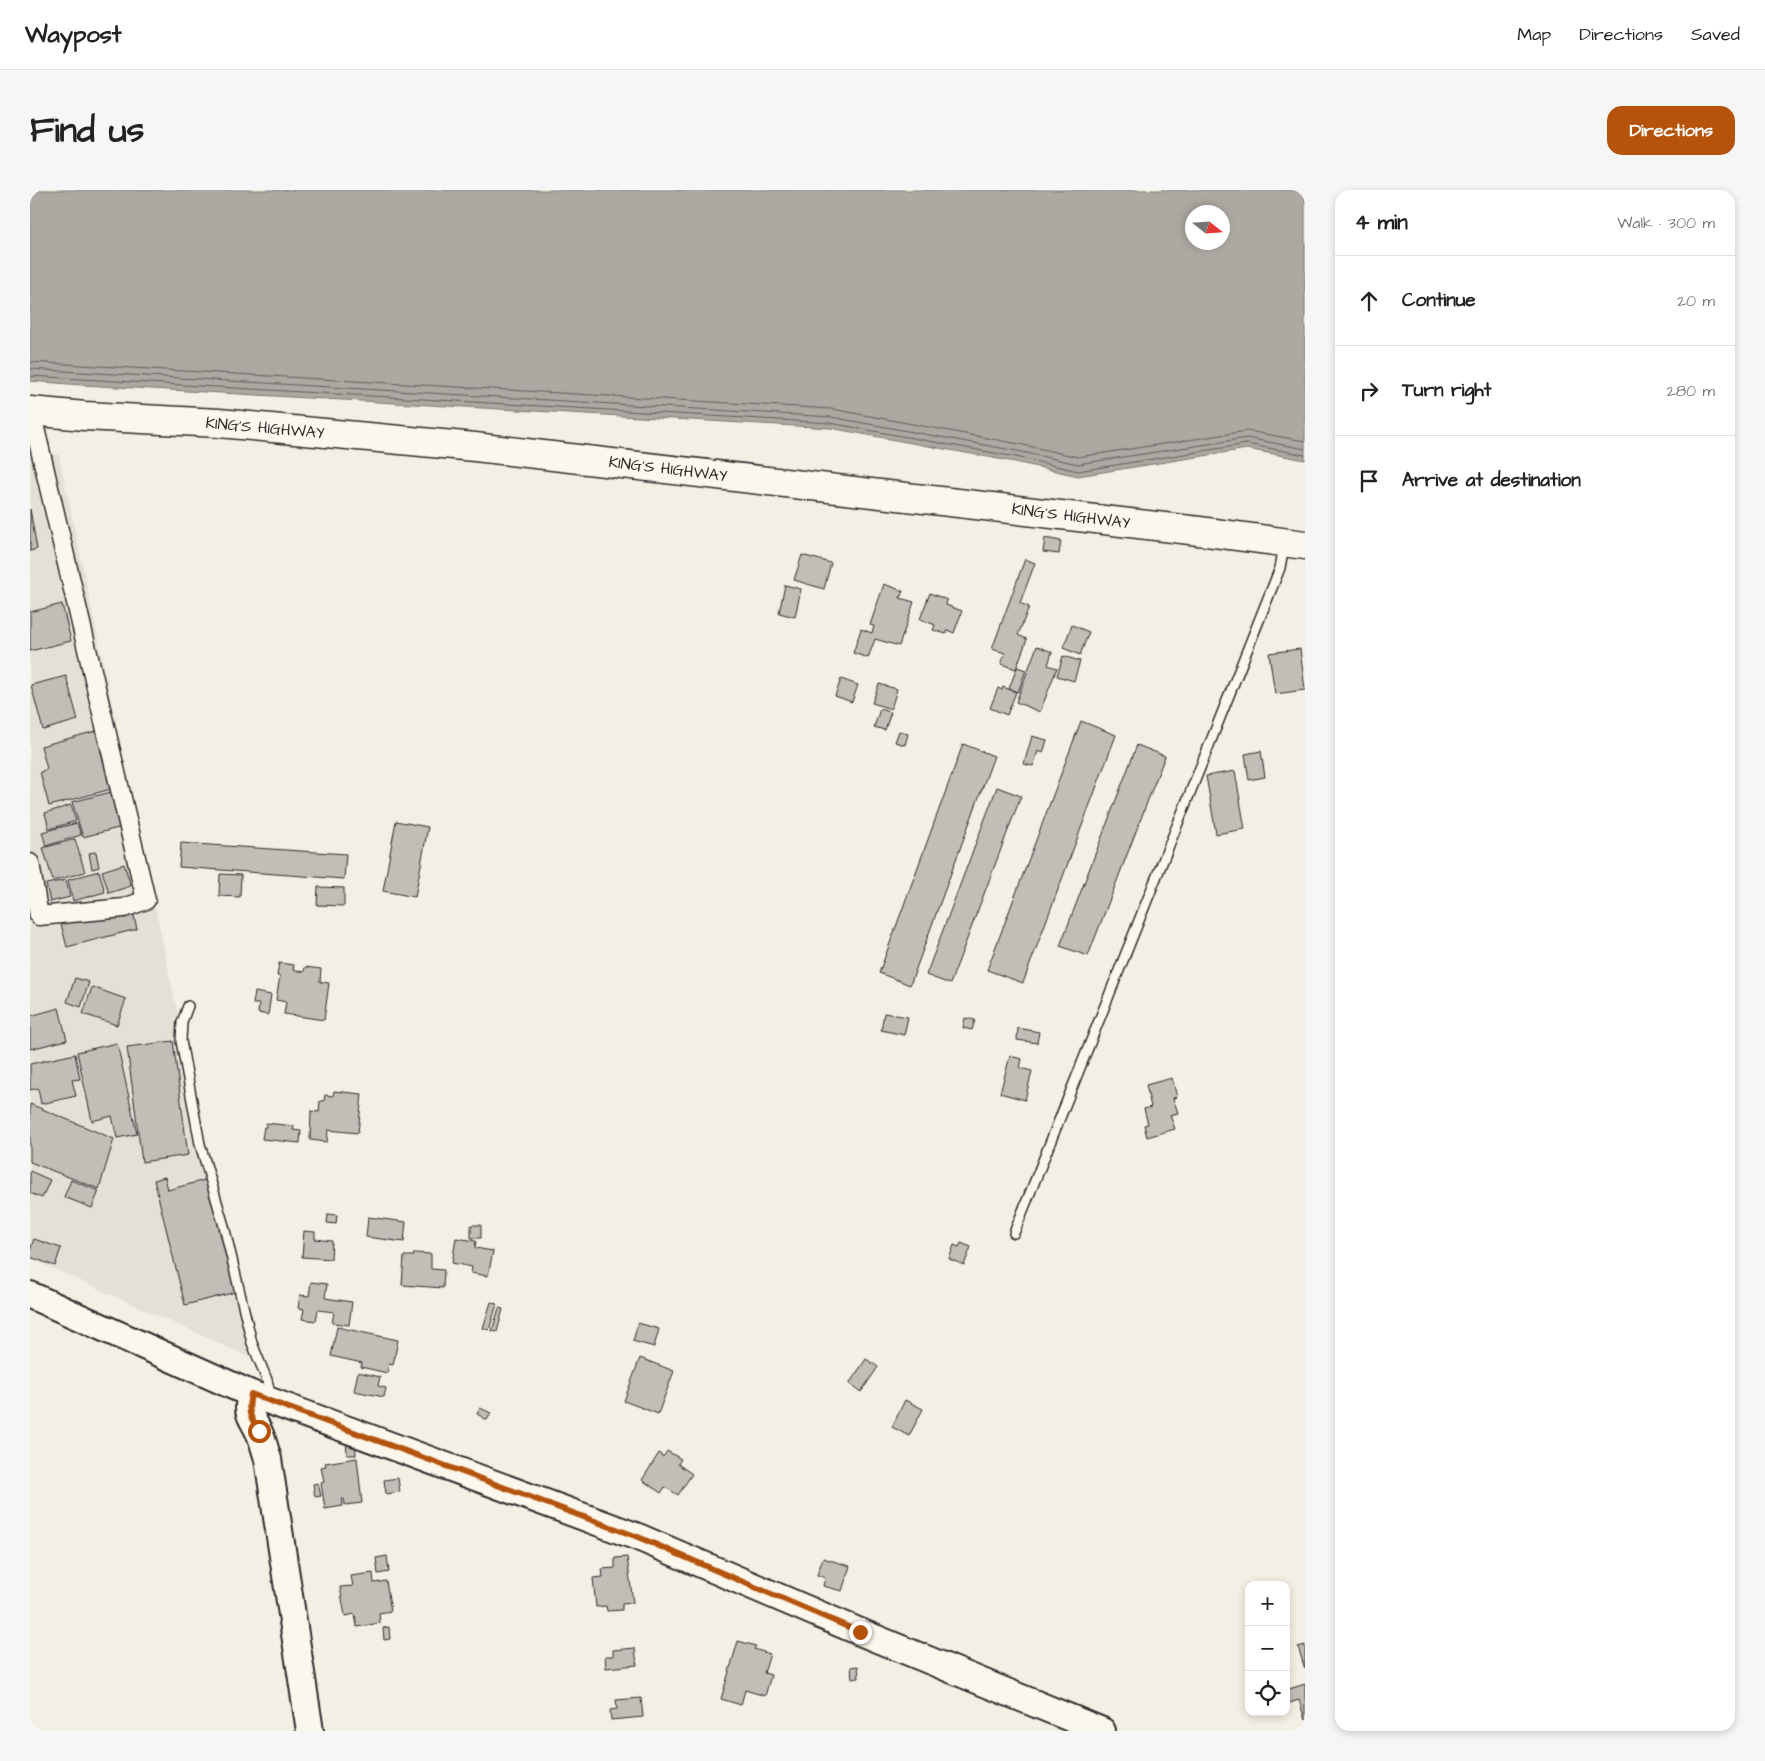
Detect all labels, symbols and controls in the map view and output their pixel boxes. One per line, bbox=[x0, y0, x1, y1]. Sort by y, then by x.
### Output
text: Waypost bbox=[25, 18, 122, 52]
text: Map bbox=[1517, 22, 1551, 47]
text: Directions bbox=[1579, 22, 1663, 47]
text: Saved bbox=[1691, 22, 1740, 47]
text: Find us bbox=[30, 106, 144, 155]
button: Directions bbox=[1607, 106, 1735, 155]
north arrow bbox=[1185, 205, 1230, 250]
text: 4 min bbox=[1355, 208, 1408, 237]
text: Walk · 300 m bbox=[1617, 212, 1715, 234]
icon: ahead bbox=[1355, 287, 1383, 315]
text: Continue bbox=[1402, 287, 1476, 314]
text: 20 m bbox=[1677, 290, 1715, 312]
icon: right bbox=[1355, 377, 1383, 405]
text: Turn right bbox=[1402, 377, 1491, 404]
text: 280 m bbox=[1667, 380, 1715, 402]
street label: KING'S HIGHWAY bbox=[205, 412, 326, 444]
street label: KING'S HIGHWAY bbox=[607, 451, 729, 487]
icon: arrive bbox=[1355, 467, 1383, 495]
text: Arrive at destination bbox=[1402, 467, 1581, 494]
street label: KING'S HIGHWAY bbox=[1010, 498, 1132, 534]
route start bbox=[248, 1420, 271, 1443]
map controls bbox=[1245, 1581, 1290, 1716]
button: + bbox=[1245, 1581, 1290, 1626]
route end bbox=[849, 1621, 872, 1644]
button: − bbox=[1245, 1626, 1290, 1671]
button: locate bbox=[1245, 1671, 1290, 1716]

